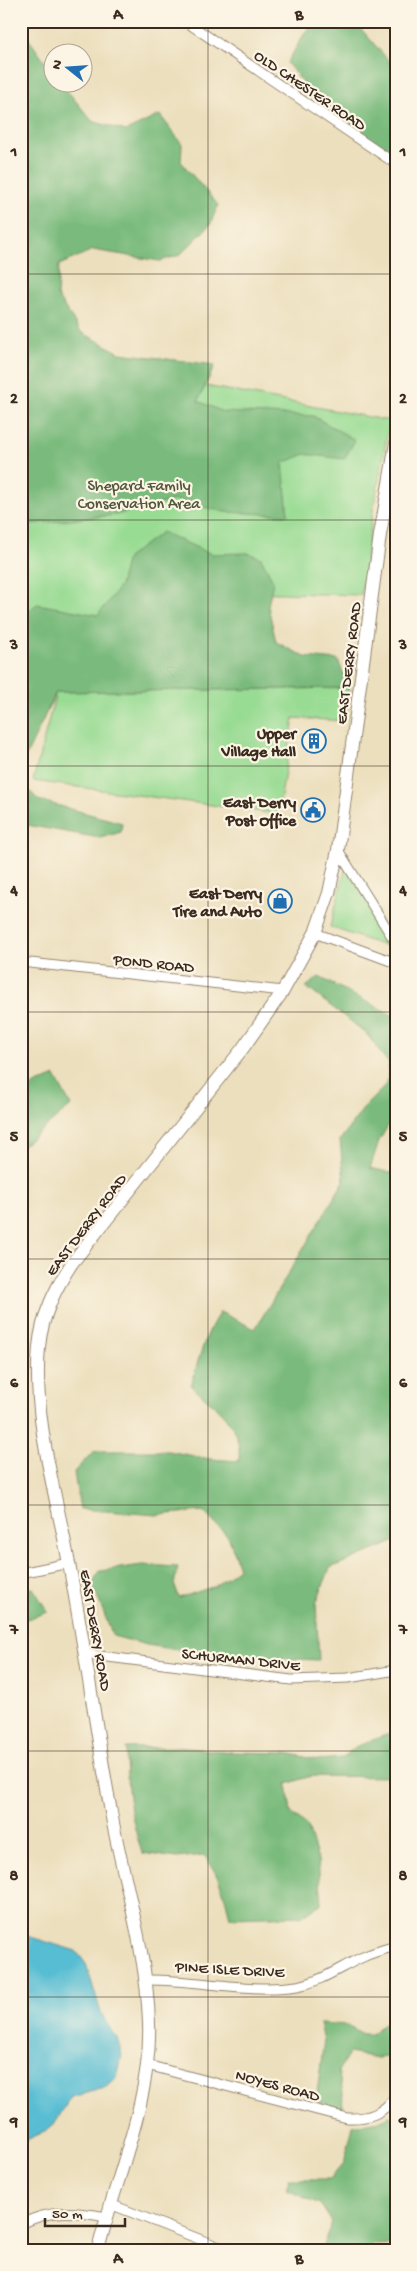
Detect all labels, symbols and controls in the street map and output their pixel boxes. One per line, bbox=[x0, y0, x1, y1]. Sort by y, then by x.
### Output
text: A bbox=[112, 7, 124, 26]
text: B bbox=[294, 7, 304, 26]
north arrow bbox=[42, 42, 92, 92]
street label: OLD CHESTER ROAD bbox=[249, 47, 369, 137]
text: N bbox=[48, 58, 67, 72]
text: 1 bbox=[10, 144, 17, 163]
text: 1 bbox=[399, 144, 406, 163]
text: 2 bbox=[10, 391, 18, 410]
text: 2 bbox=[399, 391, 407, 410]
park label: Shepard Family Conservation Area bbox=[78, 478, 201, 515]
street label: EAST DERRY ROAD bbox=[334, 601, 367, 726]
text: 3 bbox=[9, 637, 18, 656]
text: 3 bbox=[398, 637, 407, 656]
place label: Upper Village Hall bbox=[220, 726, 298, 763]
building icon: Upper Village Hall bbox=[301, 728, 327, 754]
place label: East Derry Post Office bbox=[223, 795, 297, 832]
public building icon: East Derry Post Office bbox=[300, 797, 326, 823]
text: 4 bbox=[9, 883, 18, 902]
text: 4 bbox=[398, 883, 407, 902]
place label: East Derry Tire and Auto bbox=[171, 886, 263, 923]
shop icon: East Derry Tire and Auto bbox=[267, 888, 293, 914]
street label: POND ROAD bbox=[111, 952, 195, 979]
text: 5 bbox=[10, 1129, 19, 1148]
text: 5 bbox=[399, 1129, 408, 1148]
street label: EAST DERRY ROAD bbox=[43, 1171, 133, 1281]
text: 6 bbox=[10, 1375, 19, 1394]
text: 6 bbox=[399, 1375, 408, 1394]
street label: EAST DERRY ROAD bbox=[74, 1568, 114, 1693]
text: 7 bbox=[9, 1622, 19, 1641]
text: 7 bbox=[398, 1622, 408, 1641]
street label: SCHURMAN DRIVE bbox=[180, 1646, 302, 1677]
text: 8 bbox=[10, 1868, 19, 1887]
text: 8 bbox=[399, 1868, 408, 1887]
street label: PINE ISLE DRIVE bbox=[174, 1959, 286, 1984]
street label: NOYES ROAD bbox=[233, 2067, 322, 2108]
text: 9 bbox=[9, 2114, 18, 2133]
text: 9 bbox=[398, 2114, 407, 2133]
scale bar bbox=[45, 2196, 125, 2228]
text: 50 m bbox=[52, 2206, 83, 2224]
text: A bbox=[112, 2251, 124, 2270]
text: B bbox=[294, 2251, 304, 2270]

